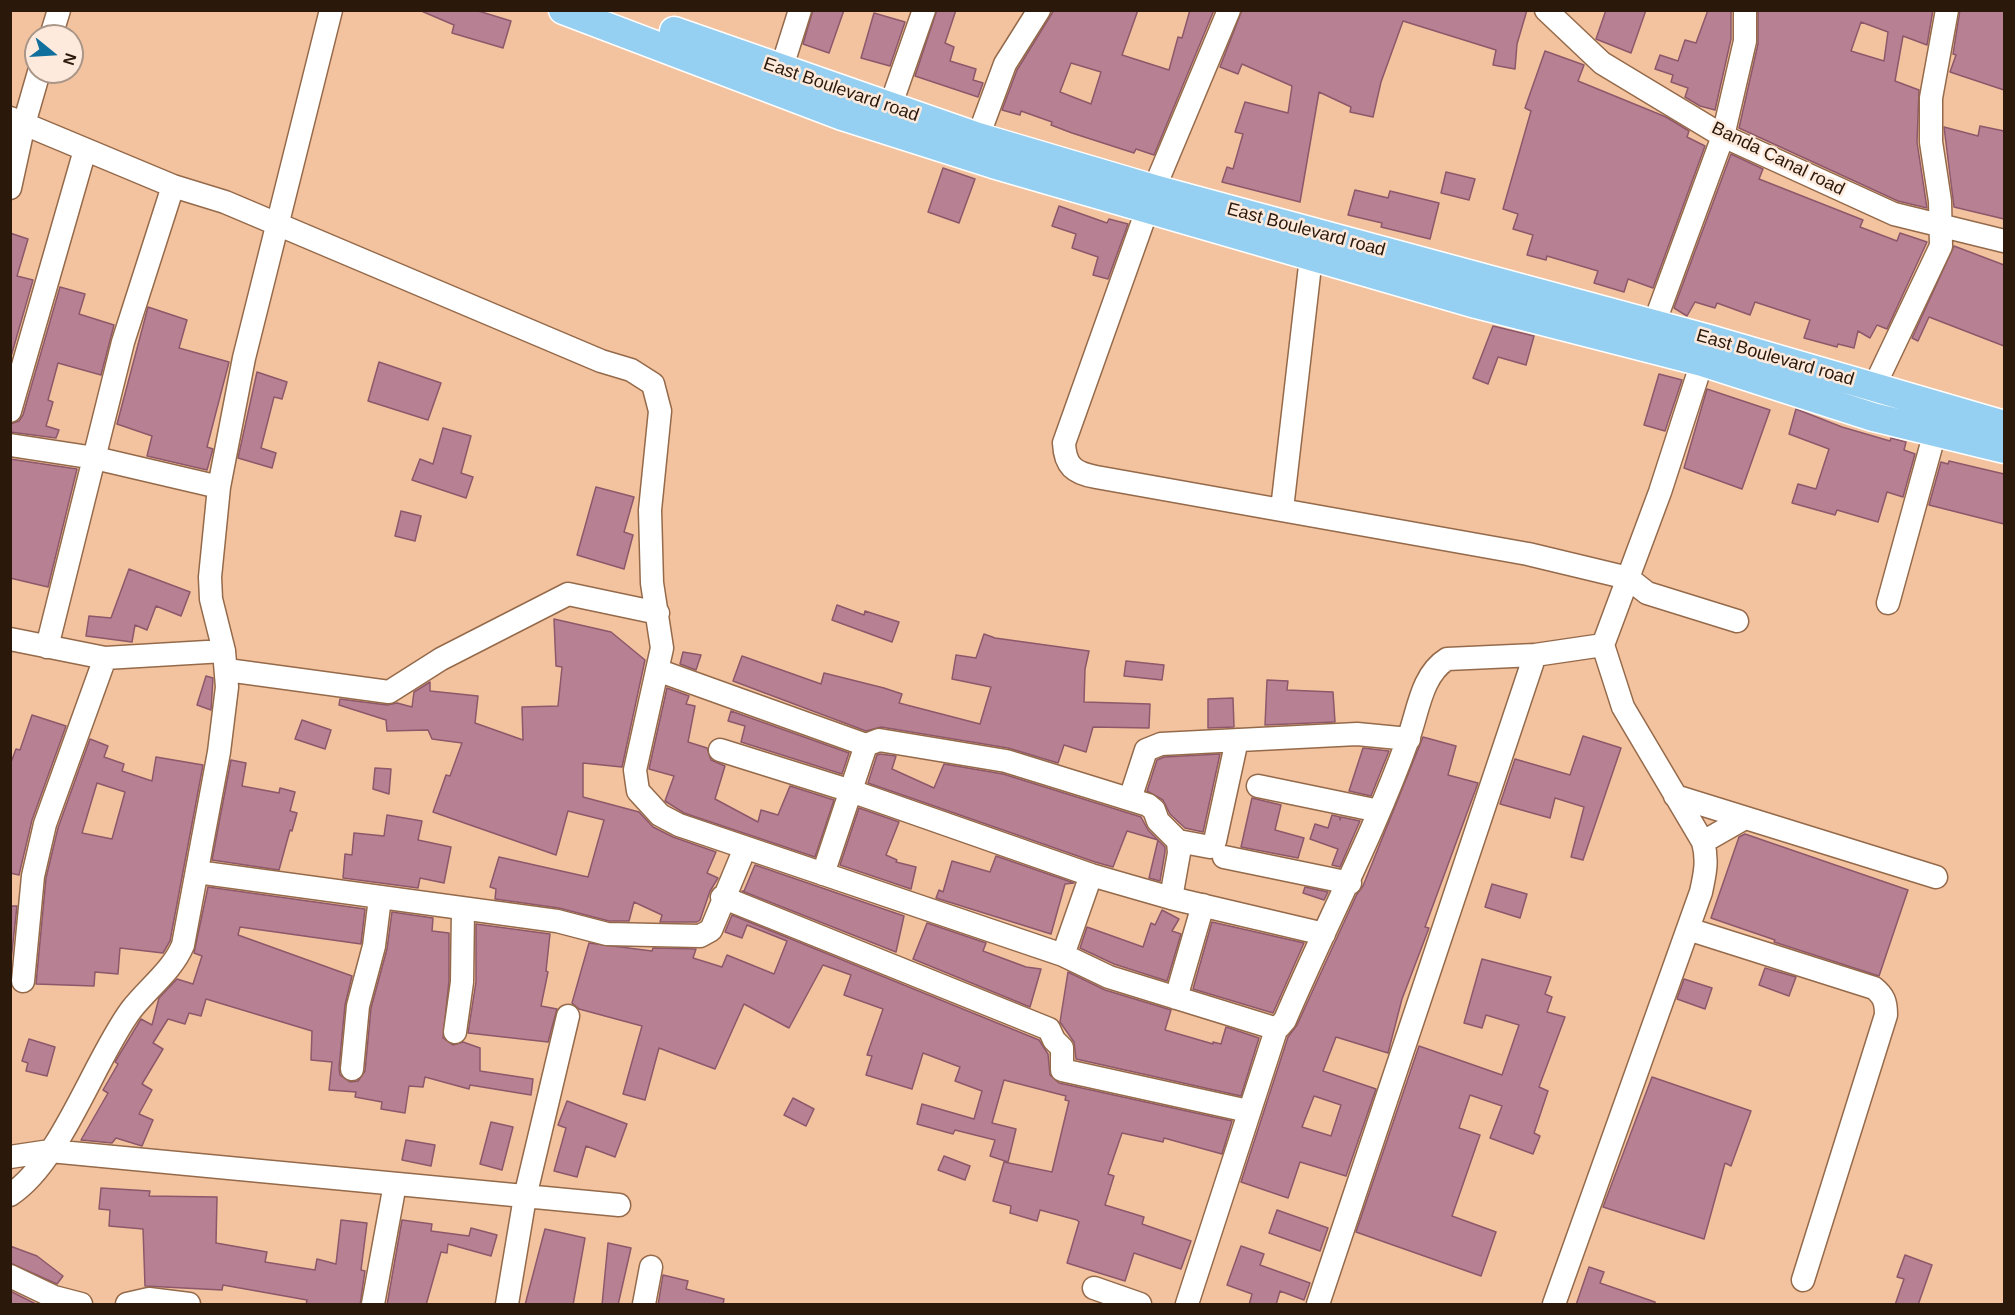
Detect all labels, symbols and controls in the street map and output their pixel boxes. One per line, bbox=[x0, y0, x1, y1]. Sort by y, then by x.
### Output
north arrow bbox=[24, 24, 84, 84]
text: N bbox=[60, 51, 80, 67]
street label: East Boulevard road bbox=[760, 53, 922, 127]
street label: Banda Canal road bbox=[1708, 117, 1848, 201]
street label: East Boulevard road bbox=[1224, 198, 1388, 262]
street label: East Boulevard road bbox=[1694, 325, 1856, 391]

